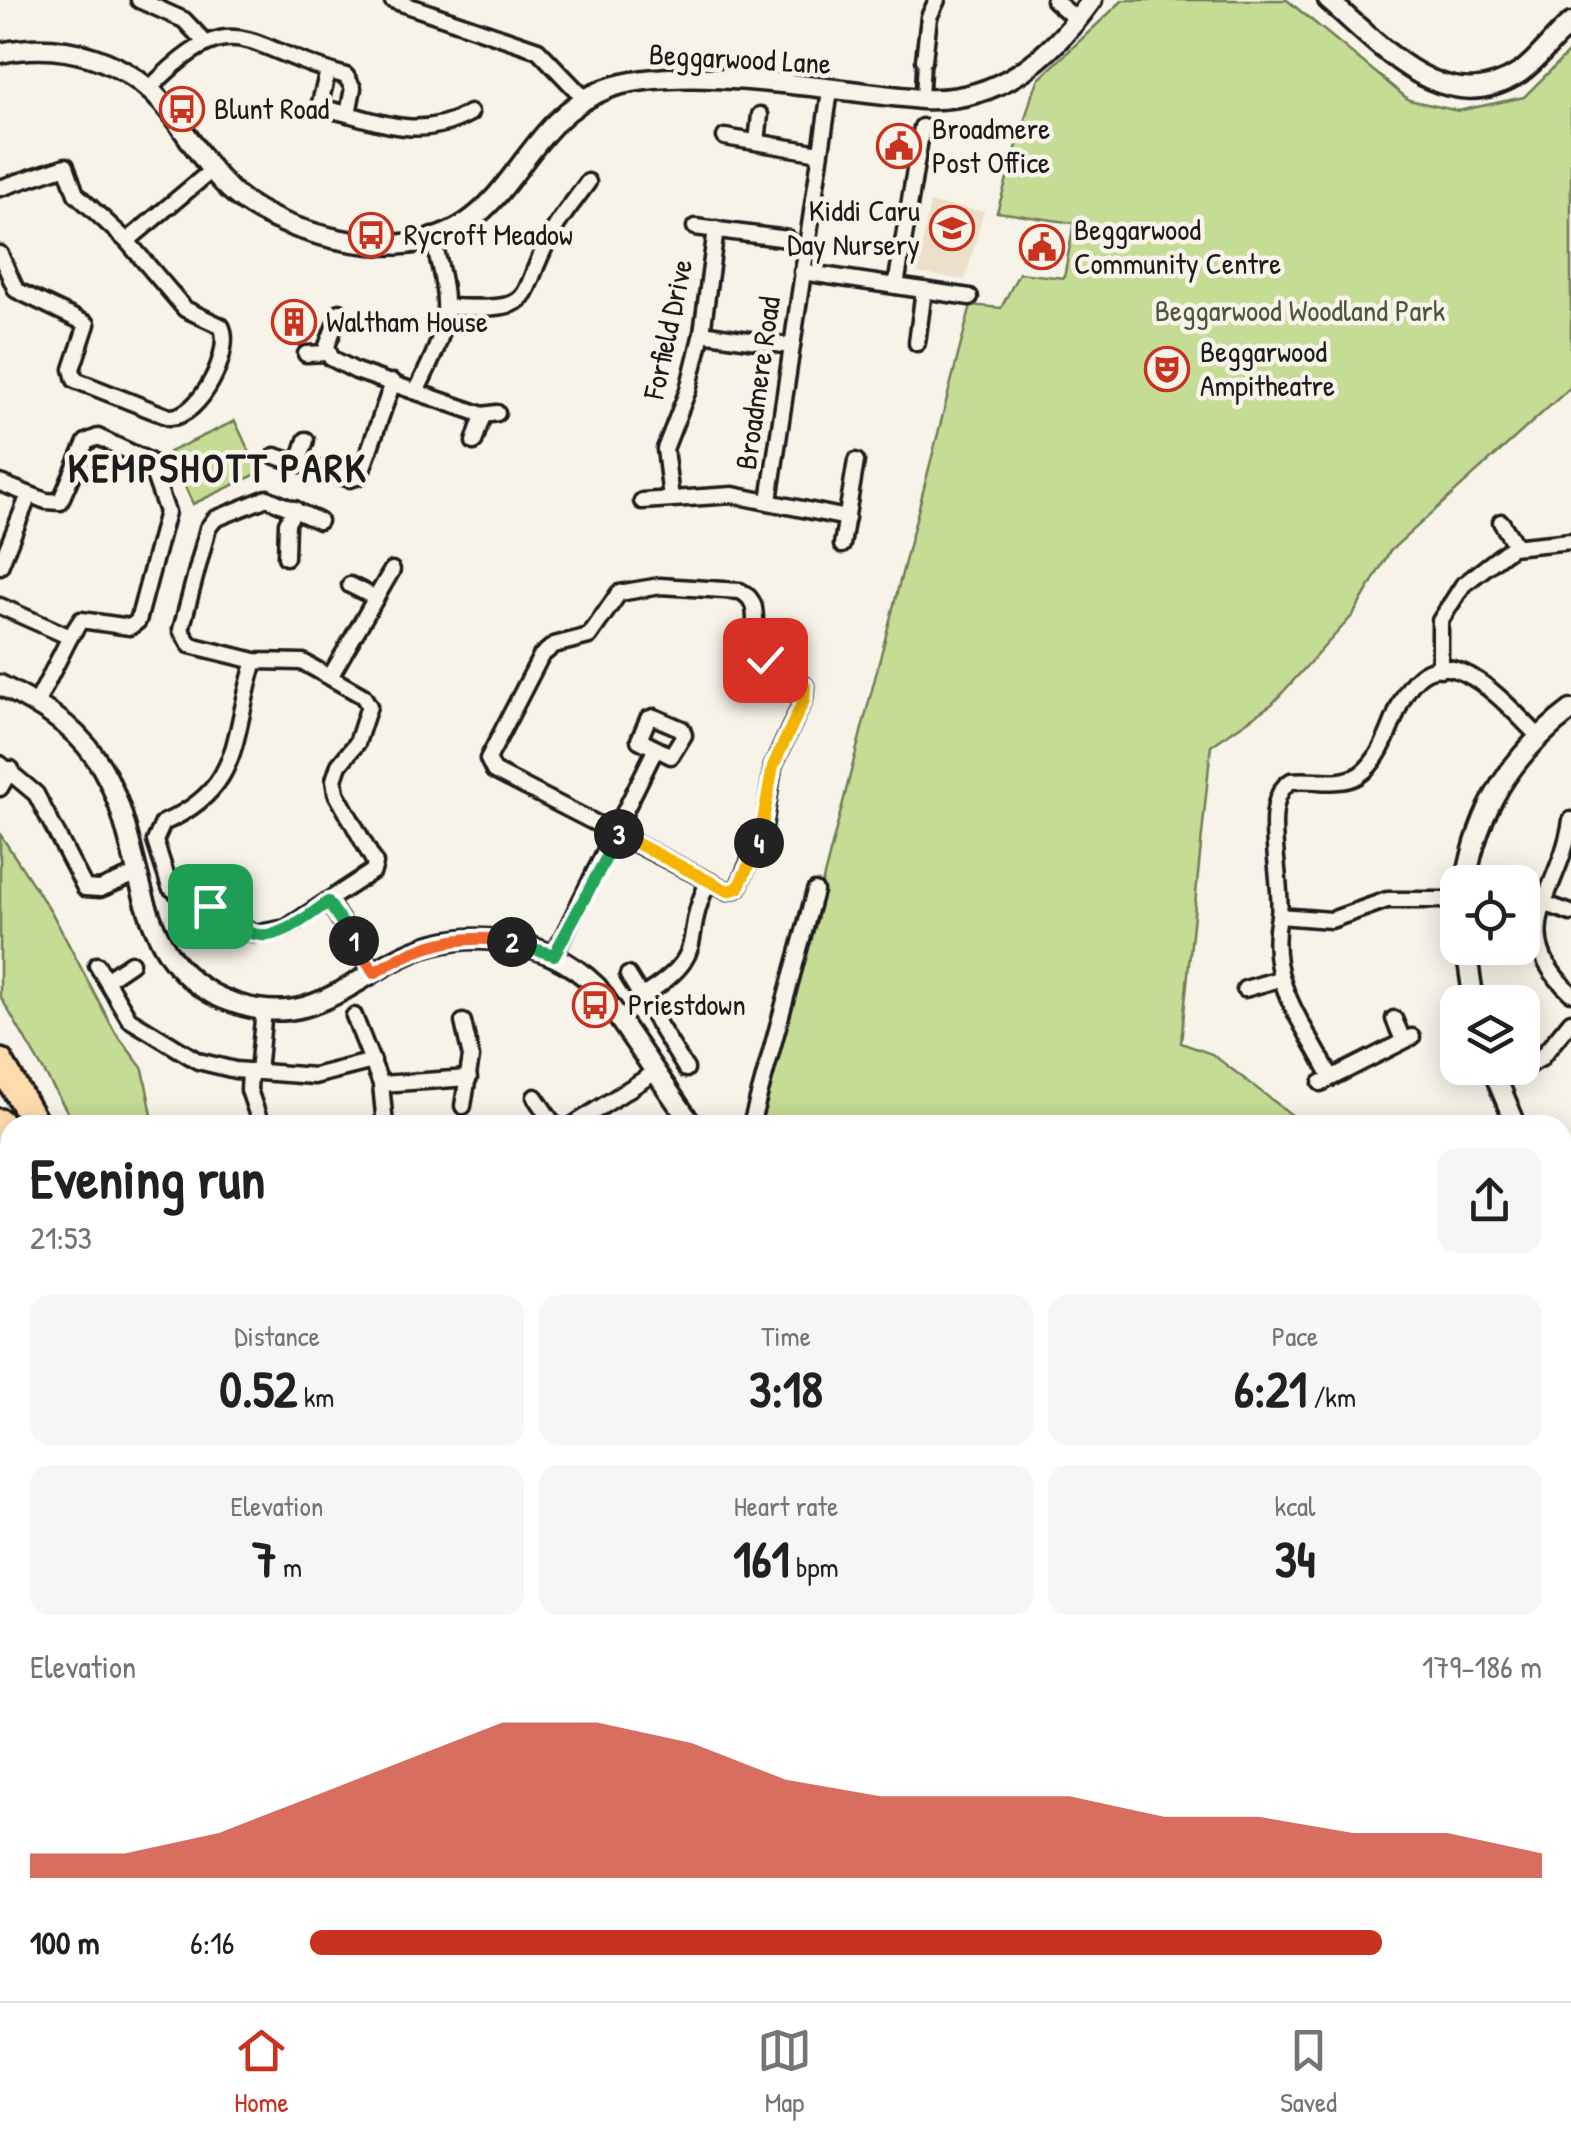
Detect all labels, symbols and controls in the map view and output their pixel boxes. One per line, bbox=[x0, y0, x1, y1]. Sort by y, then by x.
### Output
street label: Beggarwood Lane bbox=[648, 33, 832, 83]
bus stop icon: Blunt Road bbox=[159, 86, 205, 132]
place label: Blunt Road bbox=[214, 88, 329, 128]
place label: Broadmere Post Office bbox=[932, 108, 1050, 182]
public building icon: Broadmere Post Office bbox=[876, 123, 922, 169]
place label: Kiddi Caru Day Nursery bbox=[787, 190, 920, 264]
school or university icon: Kiddi Caru Day Nursery bbox=[929, 205, 975, 251]
place label: Beggarwood Community Centre bbox=[1074, 209, 1281, 283]
bus stop icon: Rycroft Meadow bbox=[348, 212, 394, 258]
place label: Rycroft Meadow bbox=[404, 214, 573, 254]
public building icon: Beggarwood Community Centre bbox=[1019, 224, 1065, 270]
street label: Forfield Drive bbox=[633, 255, 701, 403]
park label: Beggarwood Woodland Park bbox=[1155, 290, 1445, 330]
street label: Broadmere Road bbox=[725, 294, 789, 472]
building icon: Waltham House bbox=[271, 299, 317, 345]
place label: Waltham House bbox=[326, 301, 488, 341]
place label: Beggarwood Ampitheatre bbox=[1200, 331, 1335, 405]
theatre icon: Beggarwood Ampitheatre bbox=[1144, 346, 1190, 392]
district label: KEMPSHOTT PARK bbox=[68, 440, 368, 494]
pin bbox=[723, 618, 808, 703]
icon: check bbox=[738, 633, 793, 688]
pin: 3 bbox=[594, 809, 644, 859]
text: 3 bbox=[613, 815, 625, 853]
pin: 4 bbox=[734, 818, 784, 868]
text: 4 bbox=[754, 824, 764, 862]
pin bbox=[168, 864, 253, 949]
map controls bbox=[1440, 865, 1540, 1085]
button: locate bbox=[1440, 865, 1540, 965]
icon: arrive bbox=[183, 879, 238, 934]
pin: 1 bbox=[329, 916, 379, 966]
pin: 2 bbox=[487, 917, 537, 967]
text: 1 bbox=[349, 922, 359, 960]
text: 2 bbox=[505, 923, 519, 961]
bus stop icon: Priestdown bbox=[572, 982, 618, 1028]
place label: Priestdown bbox=[628, 984, 746, 1024]
button: layers bbox=[1440, 985, 1540, 1085]
text: Evening run bbox=[30, 1141, 265, 1215]
button: share bbox=[1437, 1148, 1542, 1253]
text: 21:53 bbox=[30, 1216, 92, 1259]
text: Distance bbox=[234, 1317, 320, 1355]
text: Time bbox=[761, 1317, 811, 1355]
text: Pace bbox=[1272, 1317, 1318, 1355]
text: 0.52 bbox=[220, 1355, 297, 1423]
text: 3:18 bbox=[749, 1355, 823, 1423]
text: 6:21 bbox=[1234, 1355, 1307, 1423]
text: km bbox=[297, 1378, 334, 1416]
text: /km bbox=[1307, 1378, 1356, 1416]
text: Elevation bbox=[231, 1487, 324, 1525]
text: Heart rate bbox=[734, 1487, 838, 1525]
text: kcal bbox=[1275, 1487, 1315, 1525]
text: 7 bbox=[252, 1525, 277, 1593]
text: 161 bbox=[733, 1525, 790, 1593]
text: 34 bbox=[1274, 1525, 1316, 1593]
text: m bbox=[277, 1548, 302, 1586]
text: bpm bbox=[790, 1548, 839, 1586]
text: Elevation bbox=[30, 1645, 136, 1688]
text: 179–186 m bbox=[1422, 1645, 1542, 1688]
text: 100 m bbox=[30, 1921, 99, 1964]
text: 6:16 bbox=[190, 1921, 235, 1964]
tab: Home bbox=[234, 2023, 289, 2121]
tab: Map bbox=[757, 2023, 812, 2121]
tab: Saved bbox=[1280, 2023, 1337, 2121]

